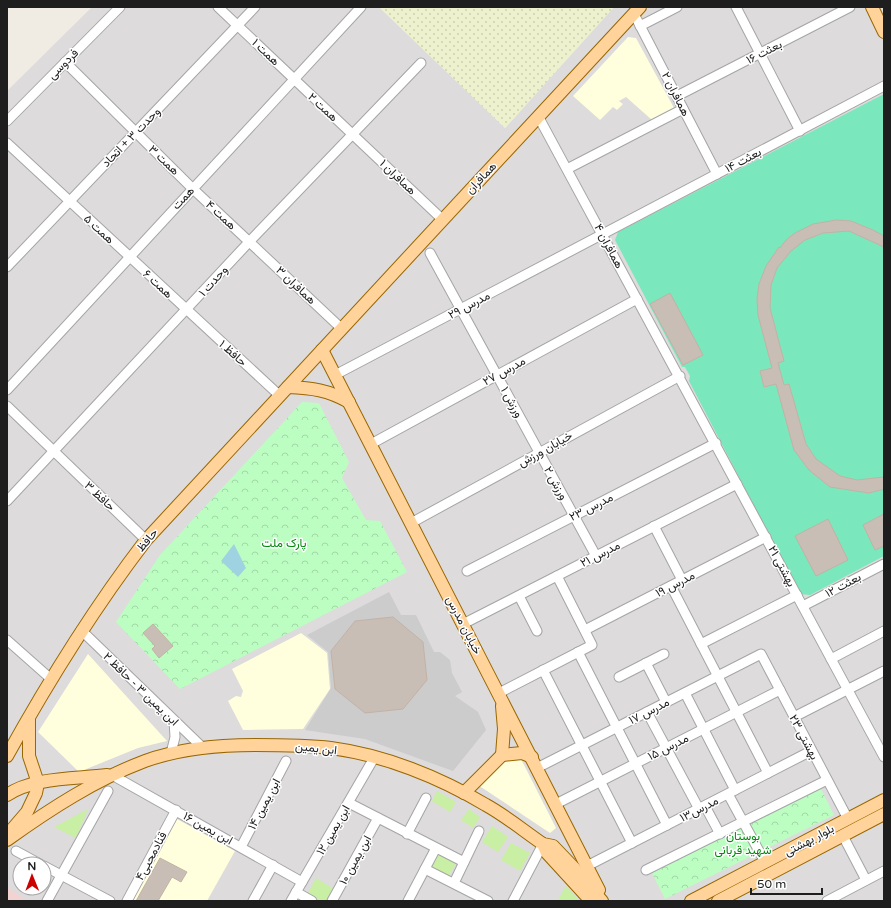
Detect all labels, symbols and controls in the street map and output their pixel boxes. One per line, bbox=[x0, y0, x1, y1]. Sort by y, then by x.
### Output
street label: همت ۱ bbox=[249, 36, 283, 68]
street label: بعثت ۱۶ bbox=[744, 37, 784, 67]
street label: فردوسی bbox=[45, 46, 82, 83]
street label: همافران ۲ bbox=[658, 69, 693, 119]
street label: همت ۲ bbox=[305, 90, 341, 124]
street label: وحدت ۳ + اتحاد bbox=[99, 104, 164, 171]
street label: همت ۳ bbox=[146, 142, 182, 178]
street label: بعثت ۱۴ bbox=[722, 145, 764, 175]
street label: همافران ۱ bbox=[376, 156, 419, 198]
street label: همافران bbox=[463, 159, 500, 198]
street label: همت bbox=[169, 184, 197, 212]
street label: همت ۴ bbox=[203, 197, 239, 233]
street label: همت ۵ bbox=[81, 211, 117, 247]
street label: همافران ۴ bbox=[591, 221, 627, 271]
street label: وحدت ۱ bbox=[195, 263, 231, 300]
street label: همافران ۳ bbox=[272, 263, 319, 308]
street label: همت ۶ bbox=[140, 267, 176, 301]
street label: مدرس ۲۹ bbox=[446, 288, 493, 323]
street label: حافظ ۱ bbox=[216, 337, 250, 369]
street label: مدرس ۲۷ bbox=[480, 354, 528, 389]
street label: ورزش ۱ bbox=[497, 384, 526, 420]
street label: خیابان ورزش bbox=[515, 428, 575, 471]
street label: ورزش ۲ bbox=[540, 464, 571, 503]
street label: حافظ ۳ bbox=[82, 478, 118, 514]
street label: مدرس ۲۳ bbox=[567, 490, 616, 525]
street label: حافظ bbox=[133, 526, 161, 554]
park label: پارک ملت bbox=[262, 536, 307, 551]
street label: مدرس ۲۱ bbox=[578, 538, 623, 571]
street label: بهشتی ۲۱ bbox=[764, 543, 799, 589]
street label: مدرس ۱۹ bbox=[653, 568, 698, 601]
street label: بعثت ۱۲ bbox=[823, 570, 863, 600]
street label: خیابان مدرس bbox=[442, 593, 485, 657]
street label: ابن یمین ۳ - حافظ ۲ bbox=[100, 649, 182, 729]
street label: مدرس ۱۷ bbox=[626, 695, 672, 728]
street label: بهشتی ۲۳ bbox=[785, 712, 822, 762]
street label: مدرس ۱۵ bbox=[645, 731, 691, 764]
street label: ابن یمین bbox=[294, 739, 338, 758]
street label: ابن یمین ۱۴ bbox=[245, 776, 284, 832]
street label: مدرس۱۳ bbox=[677, 793, 721, 826]
street label: ابن یمین ۱۲ bbox=[313, 803, 354, 858]
street label: ابن یمین ۱۶ bbox=[180, 809, 235, 848]
street label: بلوار بهشتی bbox=[782, 821, 837, 860]
street label: قنادمحبی۴ bbox=[132, 829, 170, 883]
park label: بوستان شهید قربانی bbox=[714, 829, 772, 858]
street label: ابن یمین ۱۰ bbox=[336, 833, 375, 887]
north arrow bbox=[12, 856, 52, 896]
text: N bbox=[27, 860, 36, 873]
scale bar bbox=[751, 870, 822, 896]
text: 50 m bbox=[757, 877, 786, 891]

